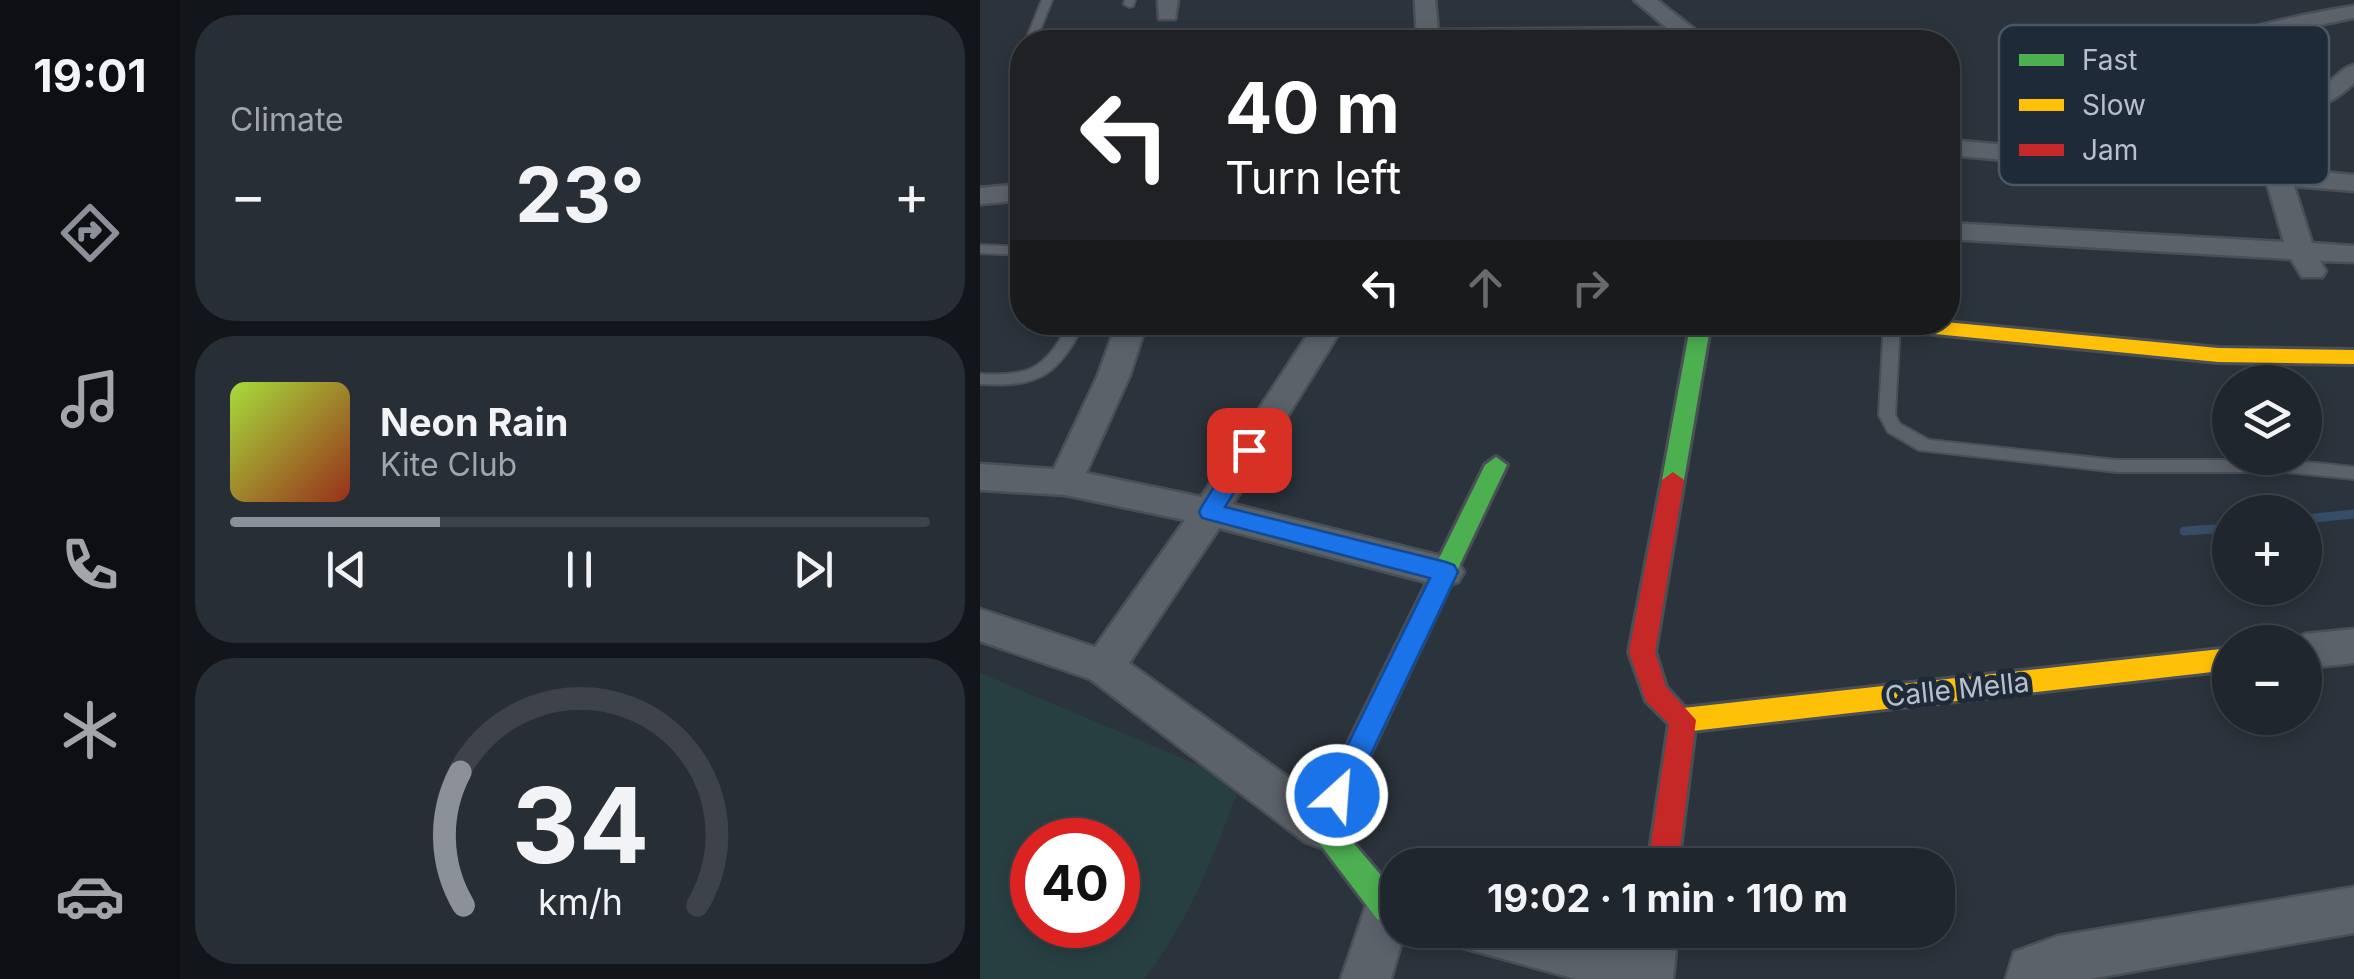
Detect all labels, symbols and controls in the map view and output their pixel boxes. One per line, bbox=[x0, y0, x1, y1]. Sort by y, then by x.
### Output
legend bbox=[1999, 25, 2329, 185]
text: Fast bbox=[2082, 43, 2138, 77]
text: 19:01 bbox=[33, 48, 147, 103]
text: 40 m bbox=[1225, 65, 1400, 150]
icon: left bbox=[1060, 70, 1190, 200]
text: Slow bbox=[2082, 88, 2146, 122]
text: Climate bbox=[230, 100, 344, 139]
text: Jam bbox=[2082, 133, 2138, 167]
text: 23° bbox=[515, 149, 645, 240]
text: Turn left bbox=[1225, 150, 1401, 205]
text: − bbox=[230, 162, 266, 228]
text: + bbox=[894, 162, 930, 228]
icon: directions bbox=[55, 198, 125, 268]
icon: left bbox=[1353, 260, 1408, 315]
icon: ahead bbox=[1458, 260, 1513, 315]
icon: right bbox=[1563, 260, 1618, 315]
icon: music bbox=[55, 364, 125, 434]
map controls bbox=[2212, 365, 2322, 735]
button: layers bbox=[2212, 365, 2322, 475]
text: Neon Rain bbox=[380, 399, 568, 445]
pin bbox=[1207, 408, 1292, 493]
icon: arrive bbox=[1222, 423, 1277, 478]
text: Kite Club bbox=[380, 445, 517, 484]
button: + bbox=[2212, 495, 2322, 605]
icon: phone bbox=[55, 530, 125, 600]
icon: previous bbox=[319, 542, 374, 597]
icon: pause bbox=[552, 542, 607, 597]
icon: next bbox=[786, 542, 841, 597]
button: − bbox=[2212, 625, 2322, 735]
street label: Calle Mella bbox=[1883, 665, 2031, 713]
icon: climate bbox=[55, 695, 125, 765]
position arrow bbox=[1285, 743, 1389, 847]
text: 34 bbox=[511, 762, 649, 888]
speed limit sign: 40 bbox=[1010, 818, 1140, 948]
icon: car bbox=[55, 861, 125, 931]
text: 19:02 · 1 min · 110 m bbox=[1487, 875, 1848, 921]
text: km/h bbox=[538, 880, 622, 924]

